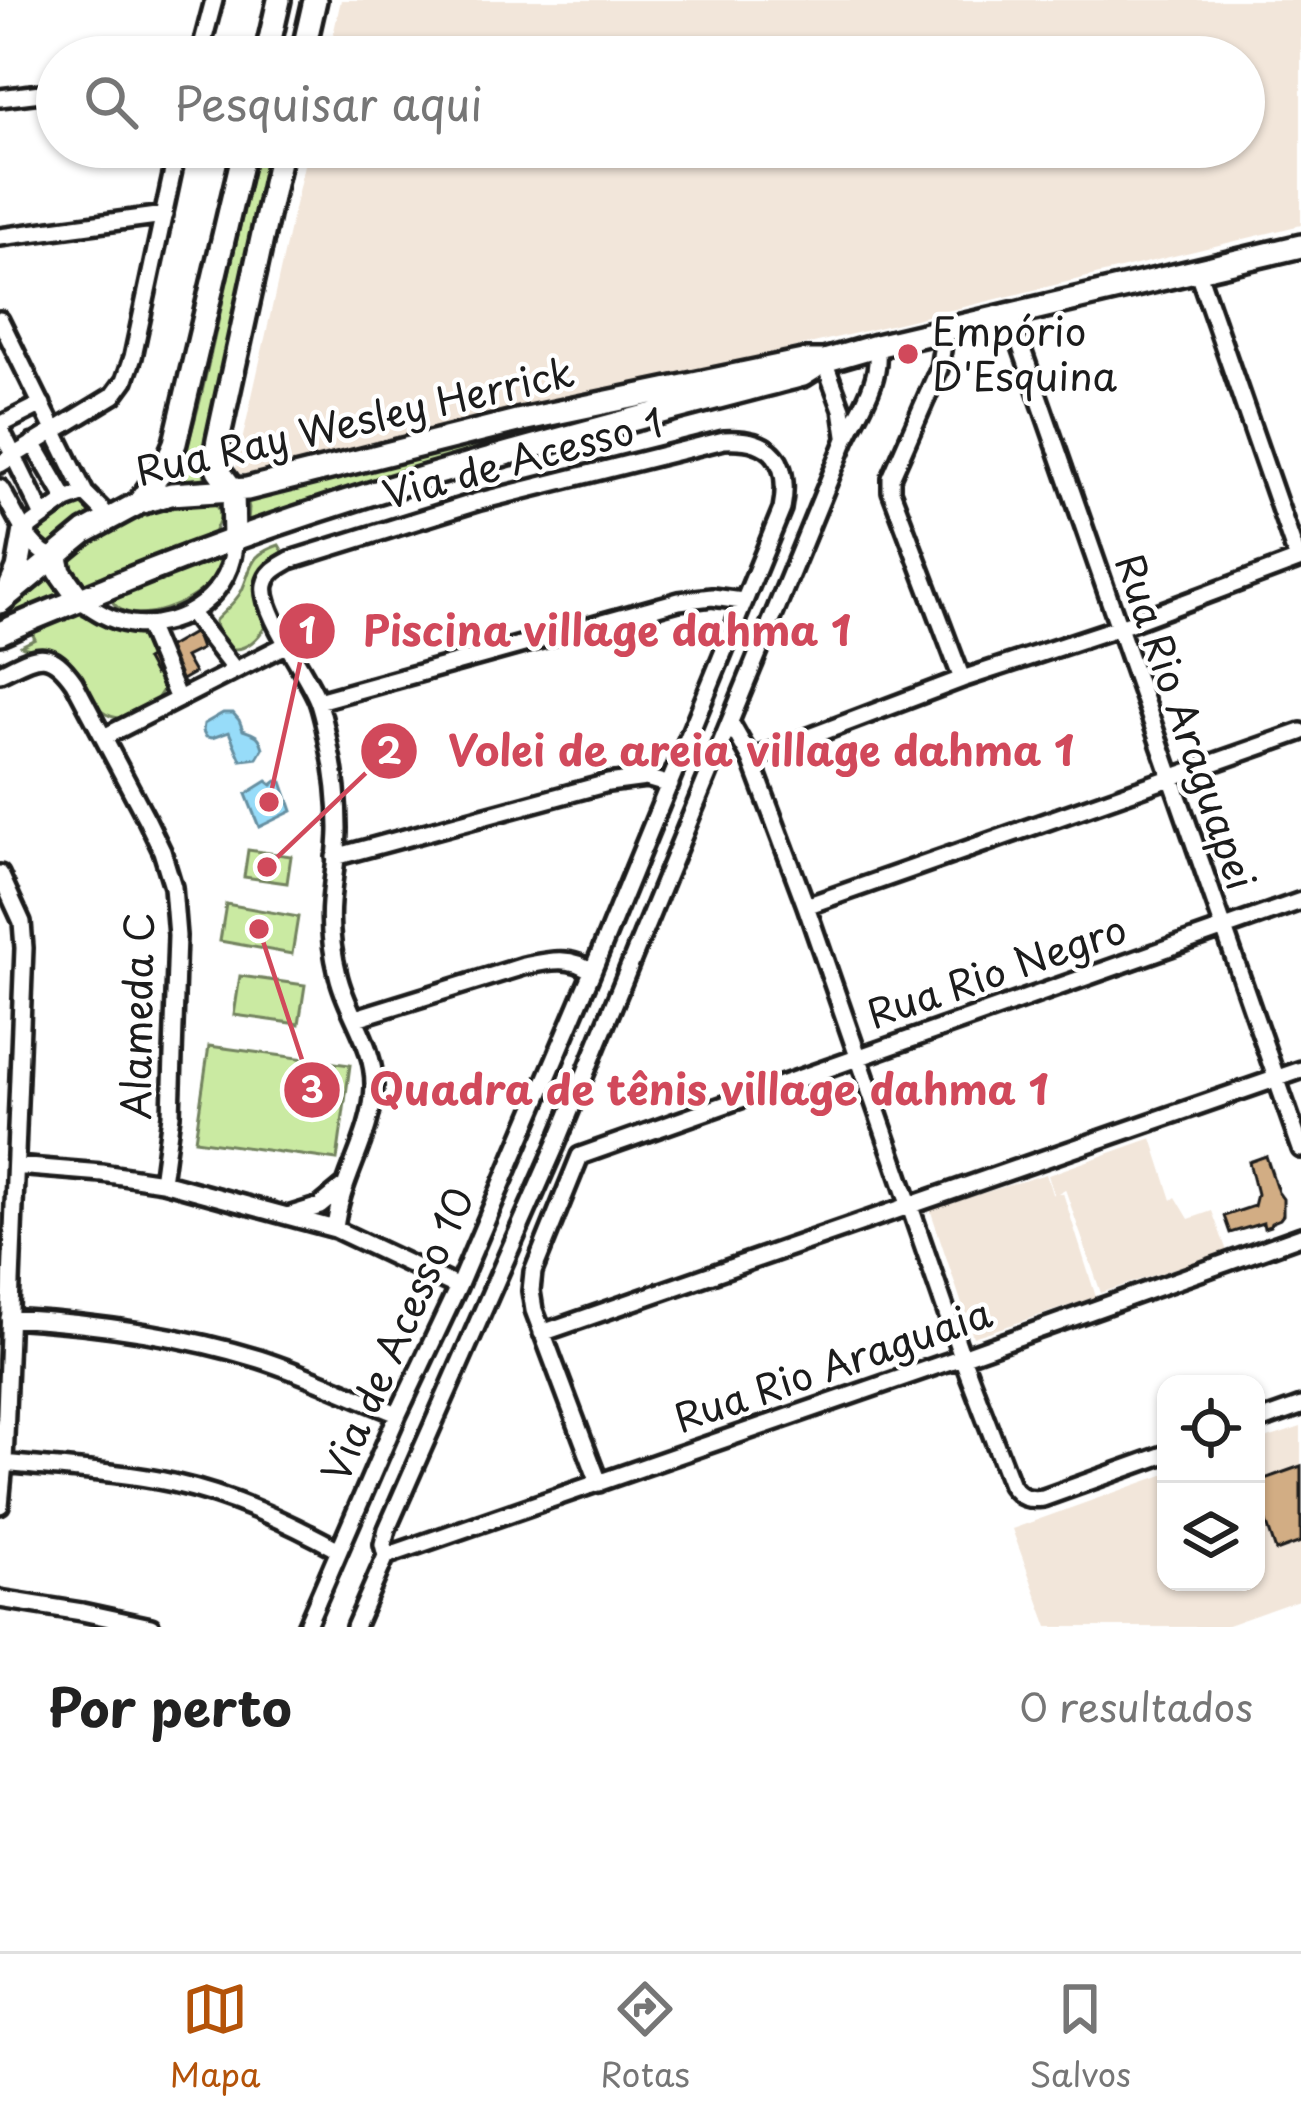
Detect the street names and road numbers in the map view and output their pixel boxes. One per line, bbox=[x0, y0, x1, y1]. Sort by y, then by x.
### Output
street label: Rua Ray Wesley Herrick bbox=[129, 340, 579, 499]
street label: Via de Acesso 1 bbox=[376, 391, 669, 522]
street label: Rua Rio Araguapei bbox=[1102, 545, 1273, 897]
street label: Rua Rio Negro bbox=[858, 898, 1134, 1042]
street label: Alameda C bbox=[104, 912, 167, 1120]
street label: Via de Acesso 10 bbox=[304, 1177, 487, 1491]
street label: Rua Rio Araguaia bbox=[665, 1281, 999, 1446]

